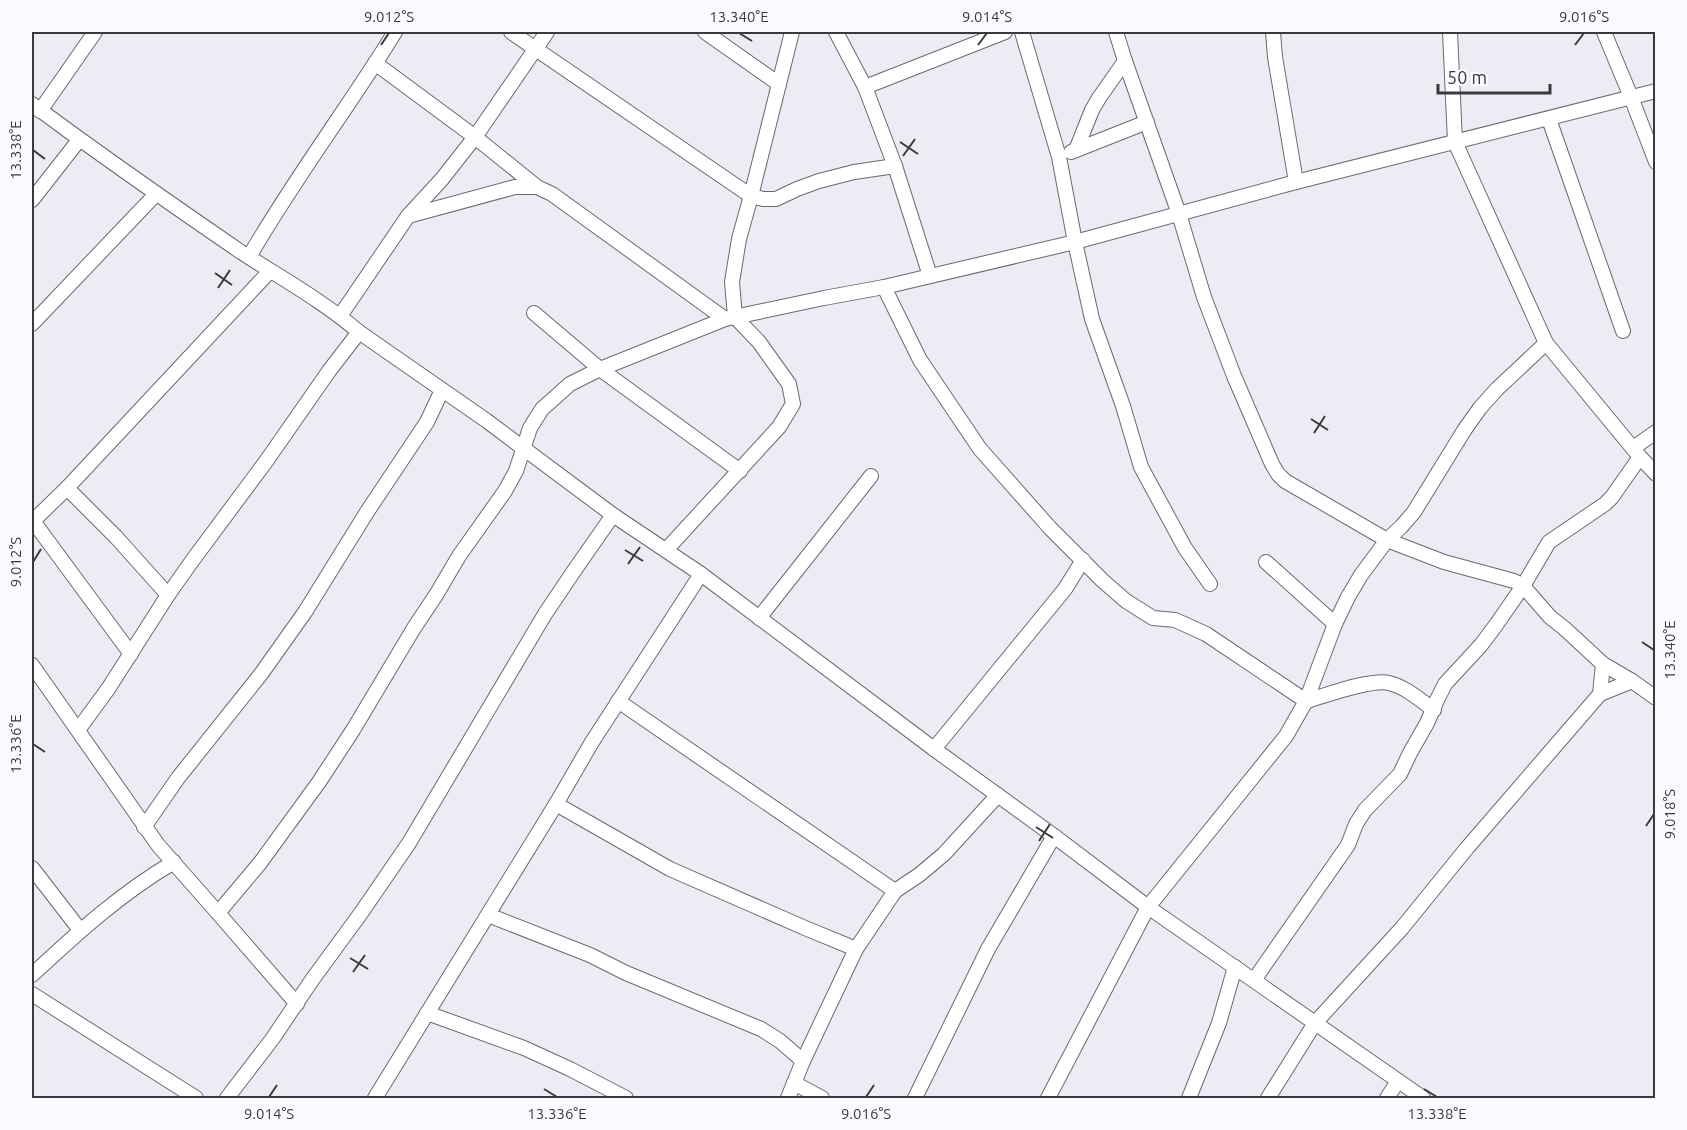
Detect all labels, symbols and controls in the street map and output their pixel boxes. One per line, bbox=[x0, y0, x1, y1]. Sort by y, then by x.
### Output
text: 9.012°S bbox=[364, 8, 414, 25]
text: 13.340°E bbox=[709, 8, 769, 25]
text: 9.014°S bbox=[962, 8, 1012, 25]
text: 9.016°S bbox=[1559, 8, 1609, 25]
scale bar bbox=[1438, 57, 1550, 95]
text: 50 m bbox=[1447, 67, 1487, 87]
text: 13.338°E bbox=[7, 120, 24, 180]
text: 9.012°S bbox=[7, 537, 24, 587]
text: 13.340°E bbox=[1661, 620, 1678, 680]
text: 13.336°E bbox=[7, 714, 24, 774]
text: 9.018°S bbox=[1661, 789, 1678, 839]
text: 9.014°S bbox=[244, 1105, 294, 1122]
text: 13.336°E bbox=[527, 1105, 587, 1122]
text: 9.016°S bbox=[841, 1105, 891, 1122]
text: 13.338°E bbox=[1407, 1105, 1467, 1122]

